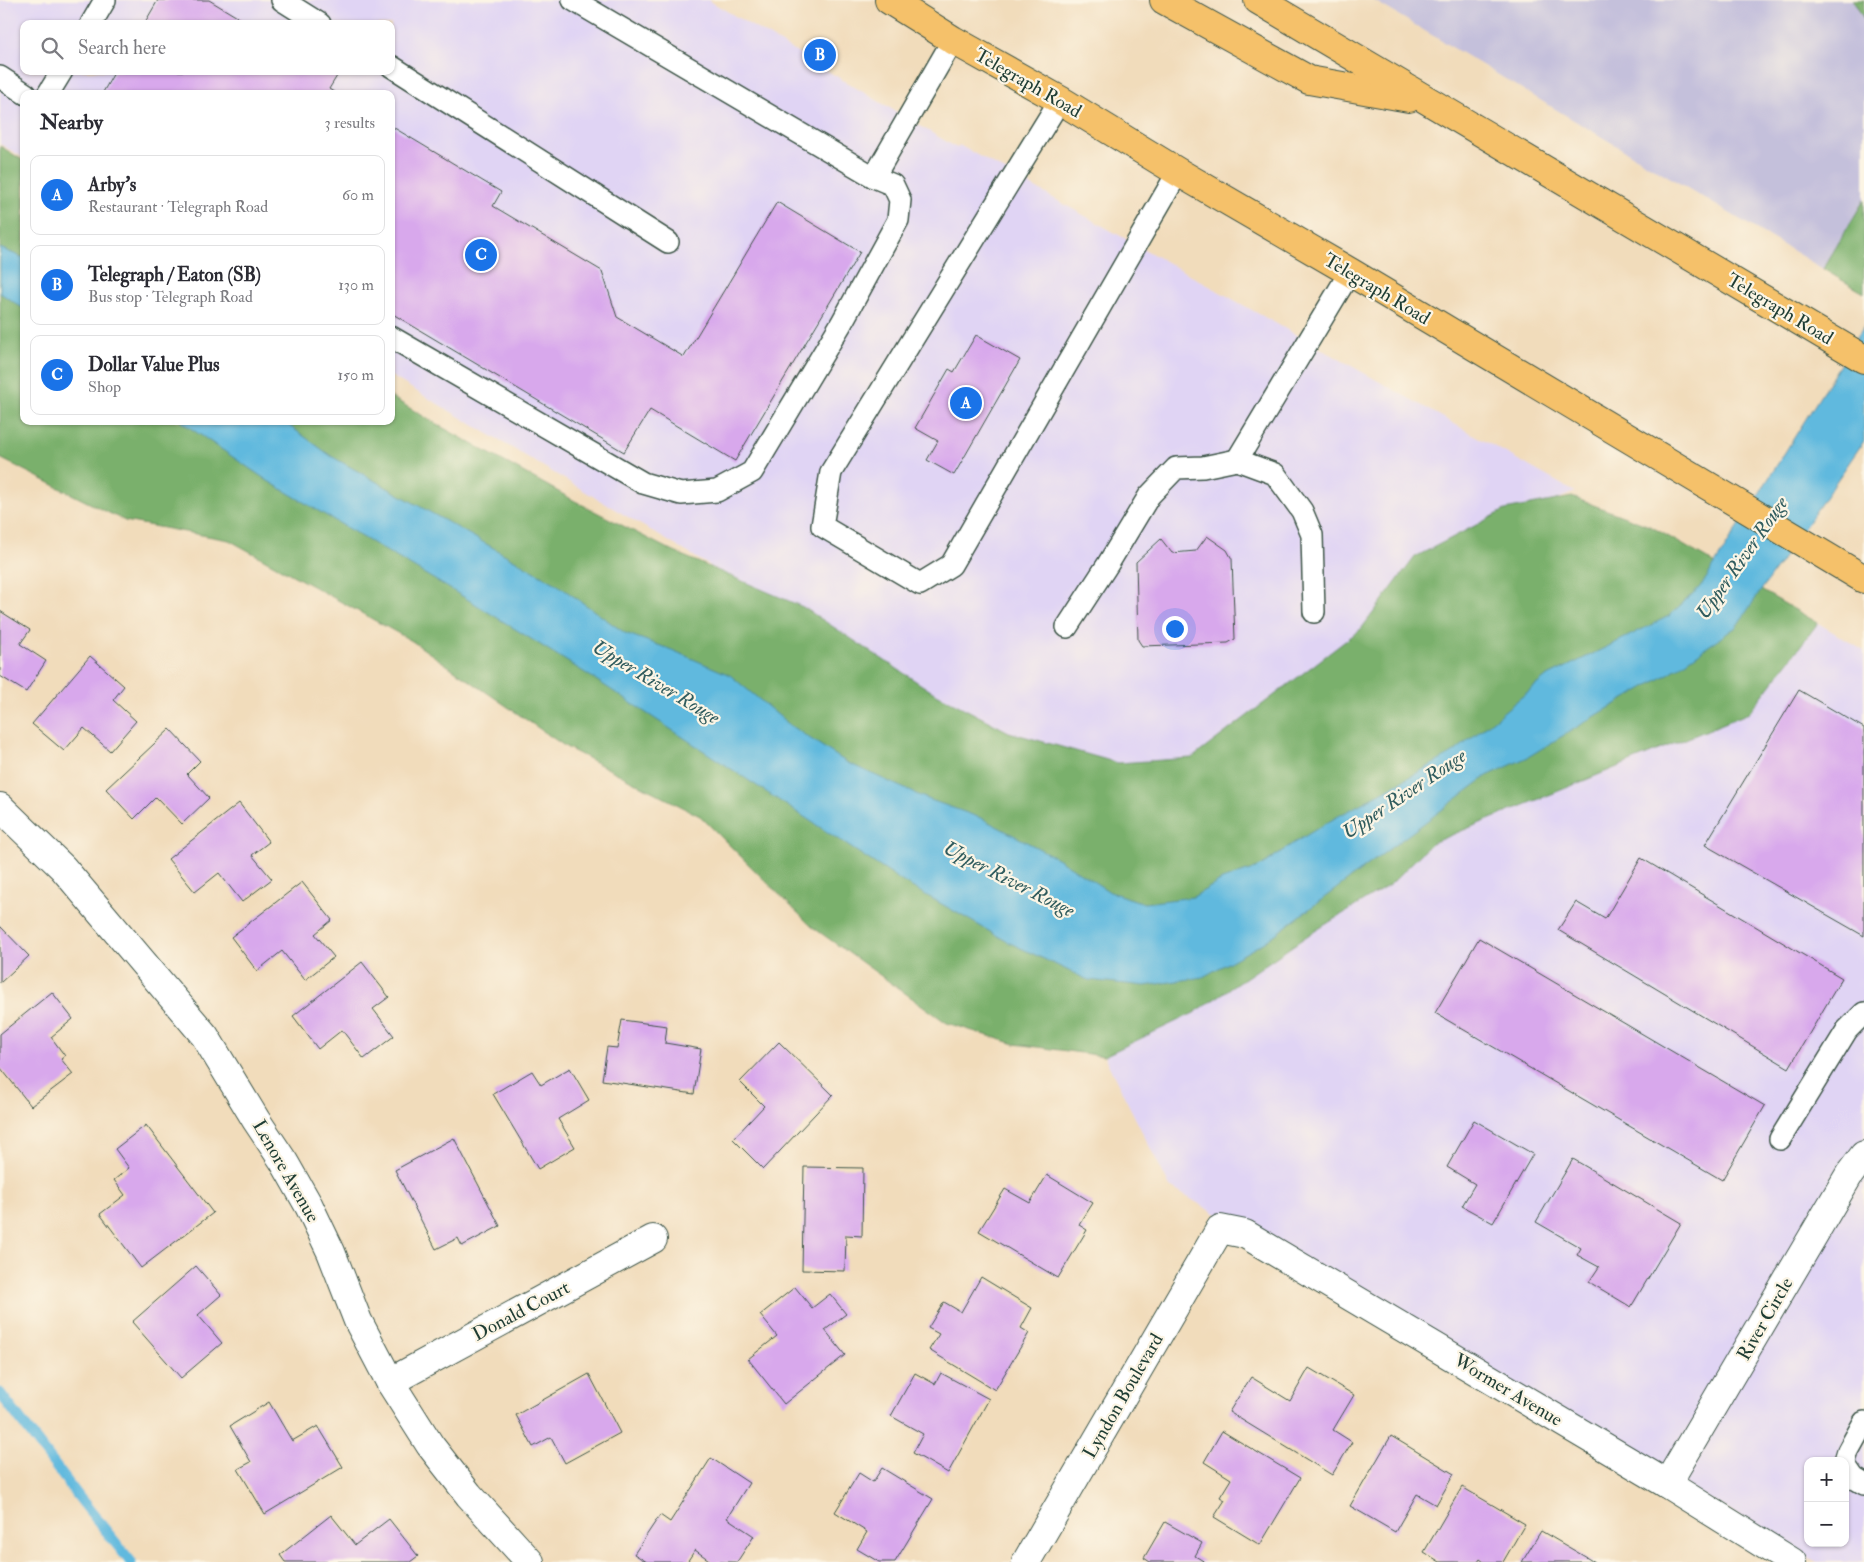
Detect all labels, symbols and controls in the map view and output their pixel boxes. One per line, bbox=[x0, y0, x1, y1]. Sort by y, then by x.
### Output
search box bbox=[20, 20, 395, 75]
icon: search bbox=[38, 34, 66, 62]
text: Search here bbox=[78, 36, 166, 60]
pin: B bbox=[804, 36, 836, 74]
street label: Telegraph Road bbox=[970, 43, 1086, 125]
text: Nearby bbox=[40, 109, 103, 136]
text: 3 results bbox=[324, 113, 375, 133]
text: Arby's bbox=[88, 173, 136, 197]
text: A bbox=[52, 185, 62, 205]
text: 60 m bbox=[342, 185, 374, 205]
text: Restaurant · Telegraph Road bbox=[88, 197, 268, 217]
pin: C bbox=[465, 236, 497, 274]
street label: Telegraph Road bbox=[1319, 248, 1435, 331]
text: Telegraph / Eaton (SB) bbox=[88, 263, 261, 287]
street label: Telegraph Road bbox=[1722, 268, 1838, 351]
text: B bbox=[52, 275, 62, 295]
text: 130 m bbox=[338, 275, 374, 295]
text: Bus stop · Telegraph Road bbox=[88, 287, 253, 307]
text: Dollar Value Plus bbox=[88, 353, 220, 377]
text: C bbox=[51, 365, 63, 385]
text: 150 m bbox=[337, 365, 374, 385]
text: Shop bbox=[88, 377, 121, 397]
pin: A bbox=[950, 384, 982, 422]
water label: Upper River Rouge bbox=[1690, 491, 1794, 624]
your location bbox=[1162, 616, 1188, 642]
water label: Upper River Rouge bbox=[588, 634, 725, 730]
water label: Upper River Rouge bbox=[1337, 743, 1471, 845]
water label: Upper River Rouge bbox=[939, 835, 1079, 923]
street label: Lenore Avenue bbox=[247, 1115, 325, 1227]
street label: River Circle bbox=[1732, 1273, 1798, 1365]
street label: Donald Court bbox=[468, 1275, 574, 1347]
street label: Lyndon Boulevard bbox=[1077, 1329, 1169, 1463]
street label: Wormer Avenue bbox=[1448, 1348, 1567, 1432]
map controls bbox=[1804, 1457, 1849, 1547]
button: + bbox=[1804, 1457, 1849, 1502]
button: − bbox=[1804, 1502, 1849, 1547]

